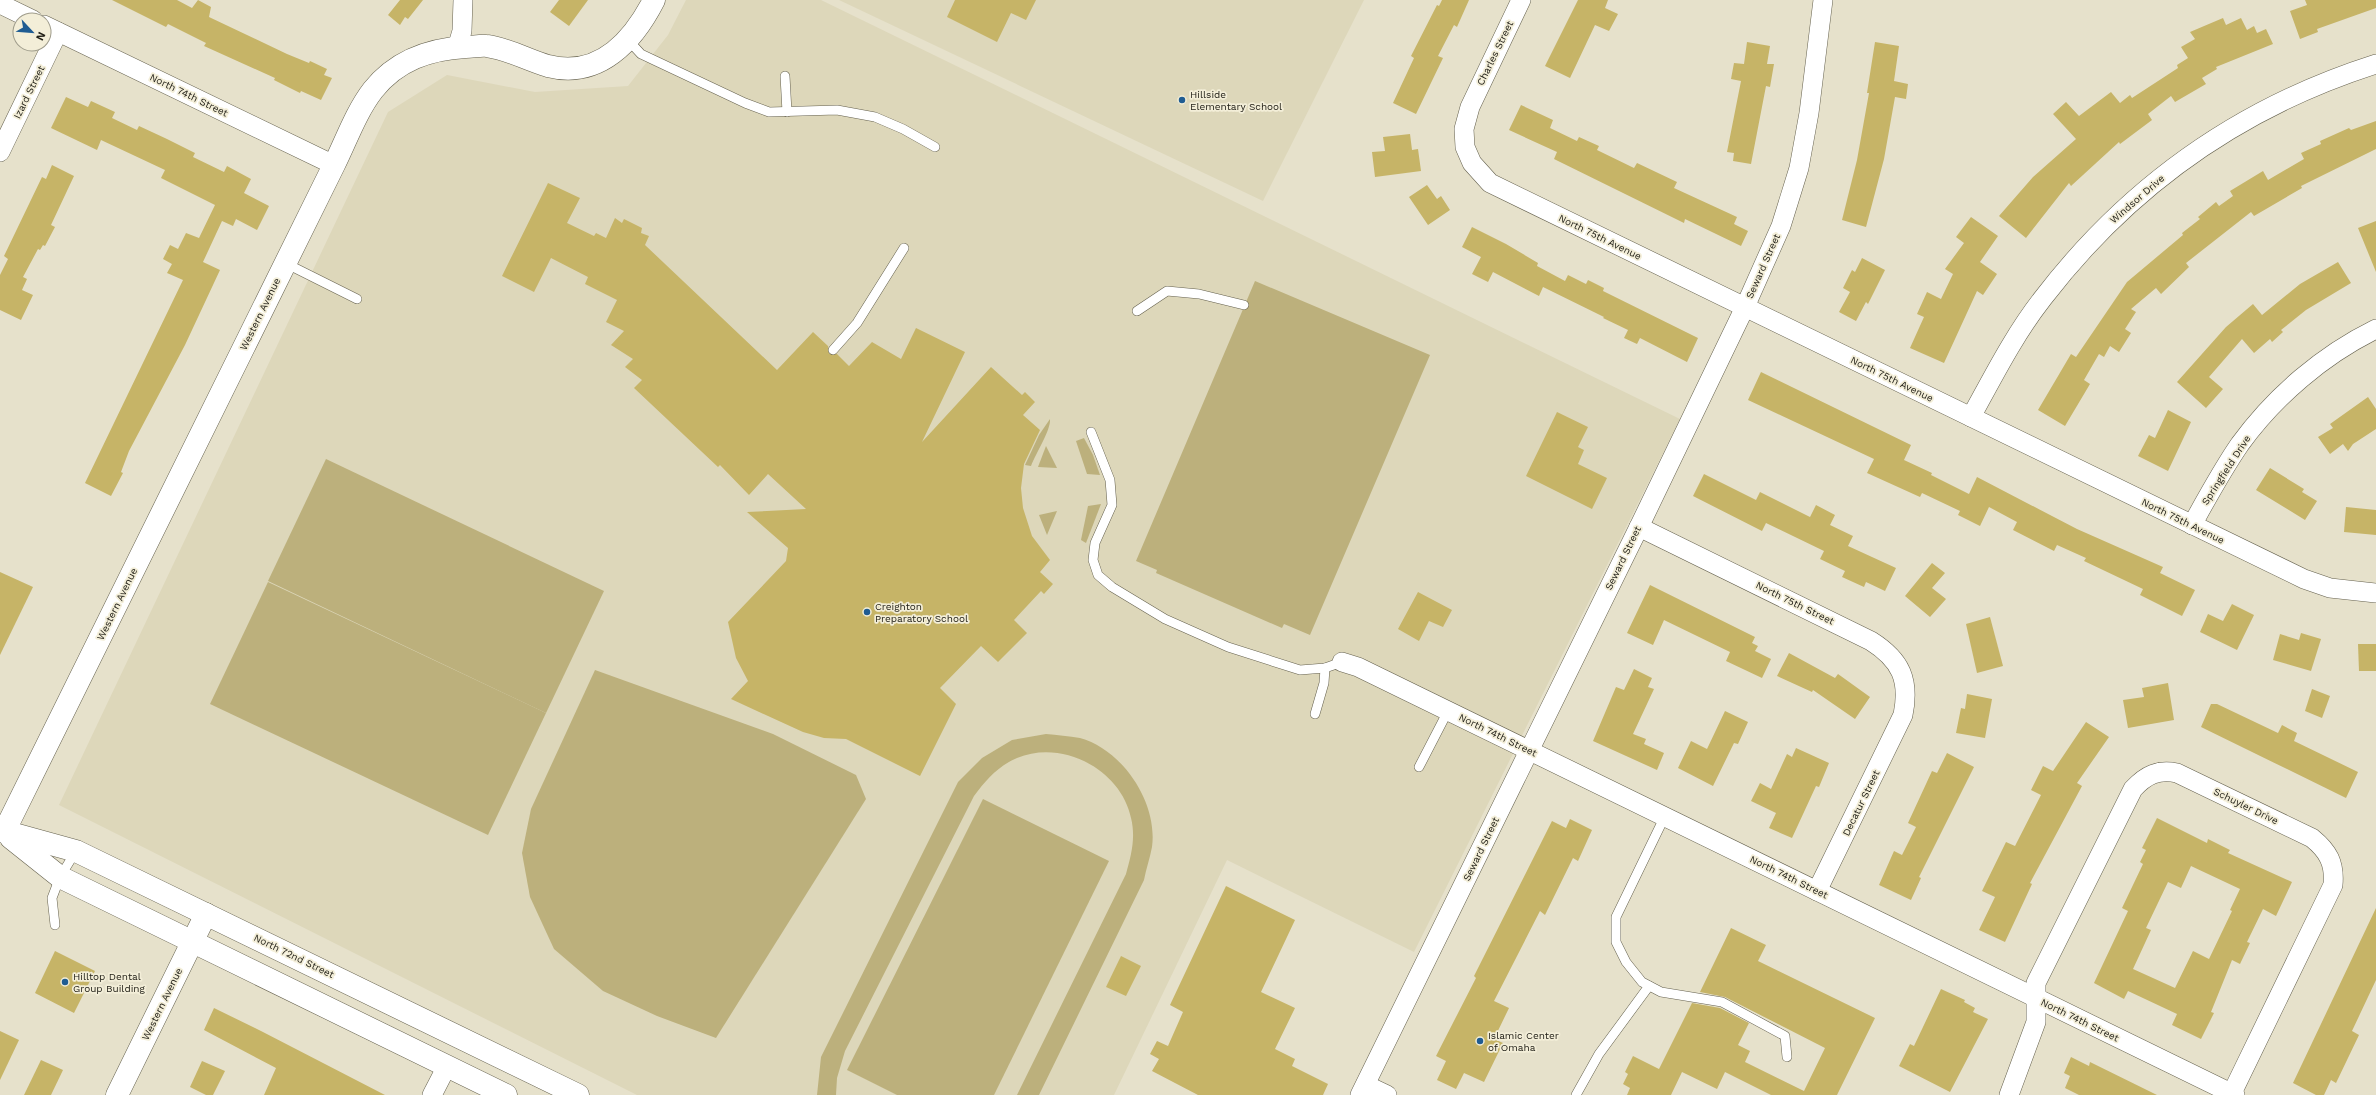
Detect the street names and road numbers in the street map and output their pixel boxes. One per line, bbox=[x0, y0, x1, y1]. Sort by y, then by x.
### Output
street label: Charles Street bbox=[1475, 18, 1516, 87]
street label: Izard Street bbox=[11, 63, 47, 120]
street label: North 74th Street bbox=[148, 71, 231, 119]
street label: Windsor Drive bbox=[2108, 172, 2166, 226]
street label: North 75th Avenue bbox=[1557, 212, 1643, 262]
street label: Seward Street bbox=[1744, 231, 1783, 300]
street label: Western Avenue bbox=[238, 276, 282, 352]
street label: North 75th Avenue bbox=[1849, 354, 1935, 404]
street label: Springfield Drive bbox=[2199, 433, 2253, 507]
street label: North 75th Avenue bbox=[2140, 496, 2226, 546]
street label: Seward Street bbox=[1603, 524, 1644, 592]
street label: Western Avenue bbox=[95, 566, 139, 642]
street label: North 75th Street bbox=[1754, 579, 1837, 627]
street label: North 74th Street bbox=[1457, 711, 1540, 759]
street label: Decatur Street bbox=[1840, 768, 1882, 838]
street label: Schuyler Drive bbox=[2212, 786, 2280, 826]
street label: Seward Street bbox=[1461, 815, 1502, 883]
street label: North 74th Street bbox=[1748, 853, 1831, 901]
street label: North 72nd Street bbox=[252, 932, 337, 981]
street label: Western Avenue bbox=[140, 966, 184, 1042]
street label: North 74th Street bbox=[2039, 996, 2122, 1044]

